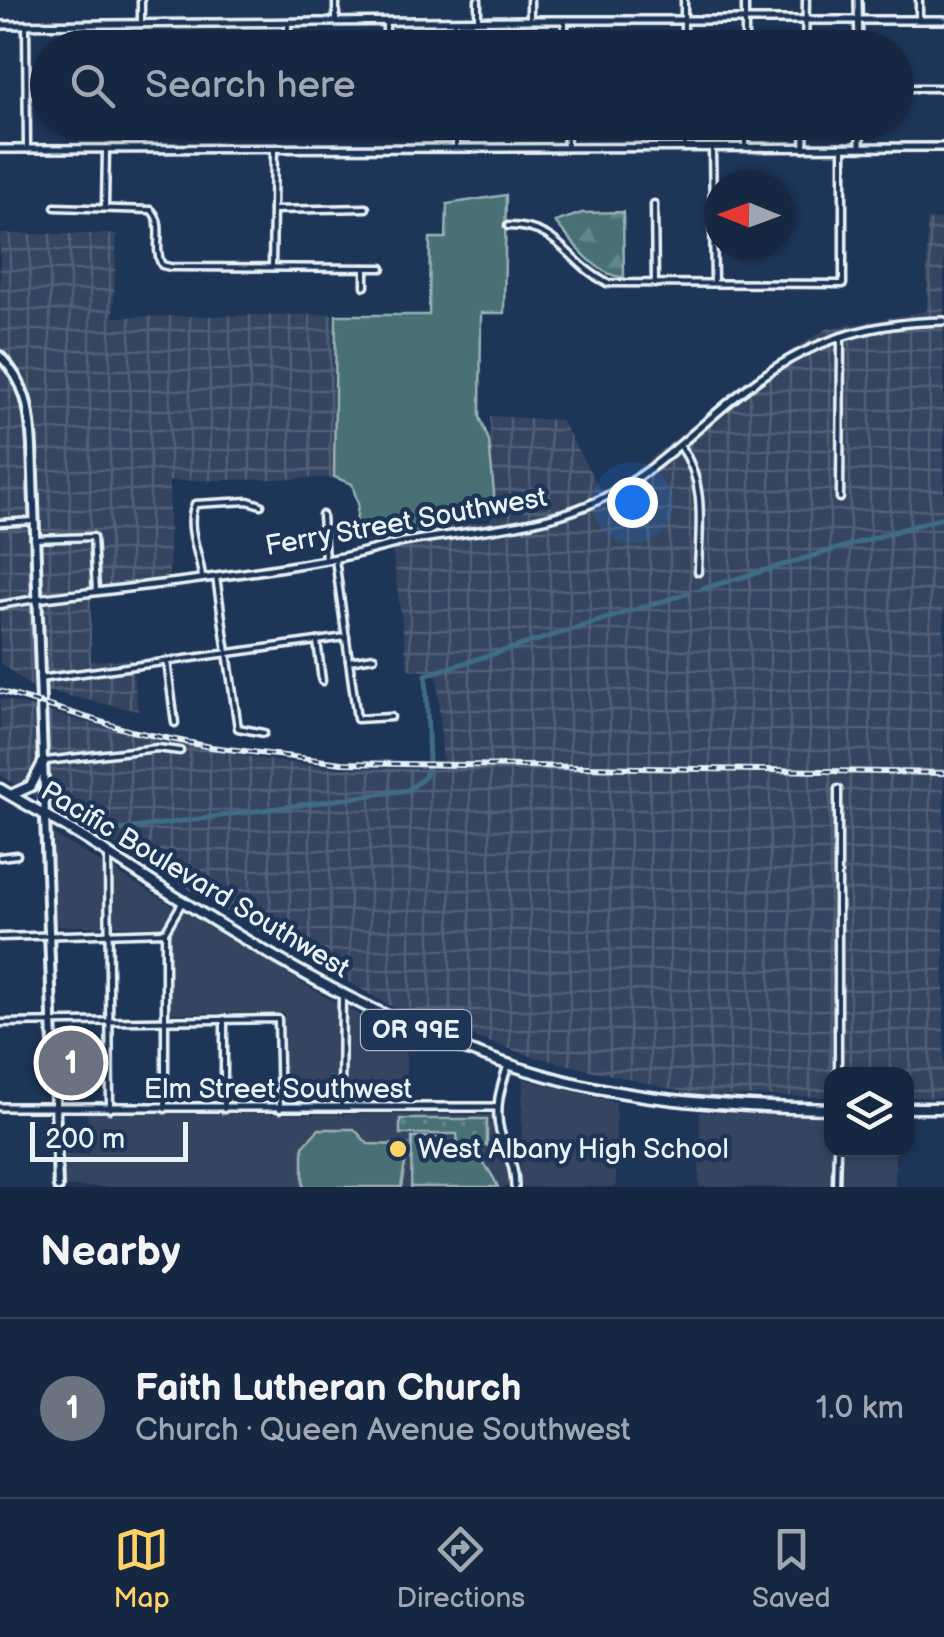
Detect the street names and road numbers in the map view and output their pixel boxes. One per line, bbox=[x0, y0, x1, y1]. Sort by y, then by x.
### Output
street label: Ferry Street Southwest bbox=[263, 481, 550, 563]
street label: Pacific Boulevard Southwest bbox=[35, 775, 356, 986]
road number: OR 99E bbox=[361, 1010, 471, 1050]
street label: Elm Street Southwest bbox=[144, 1073, 413, 1106]

